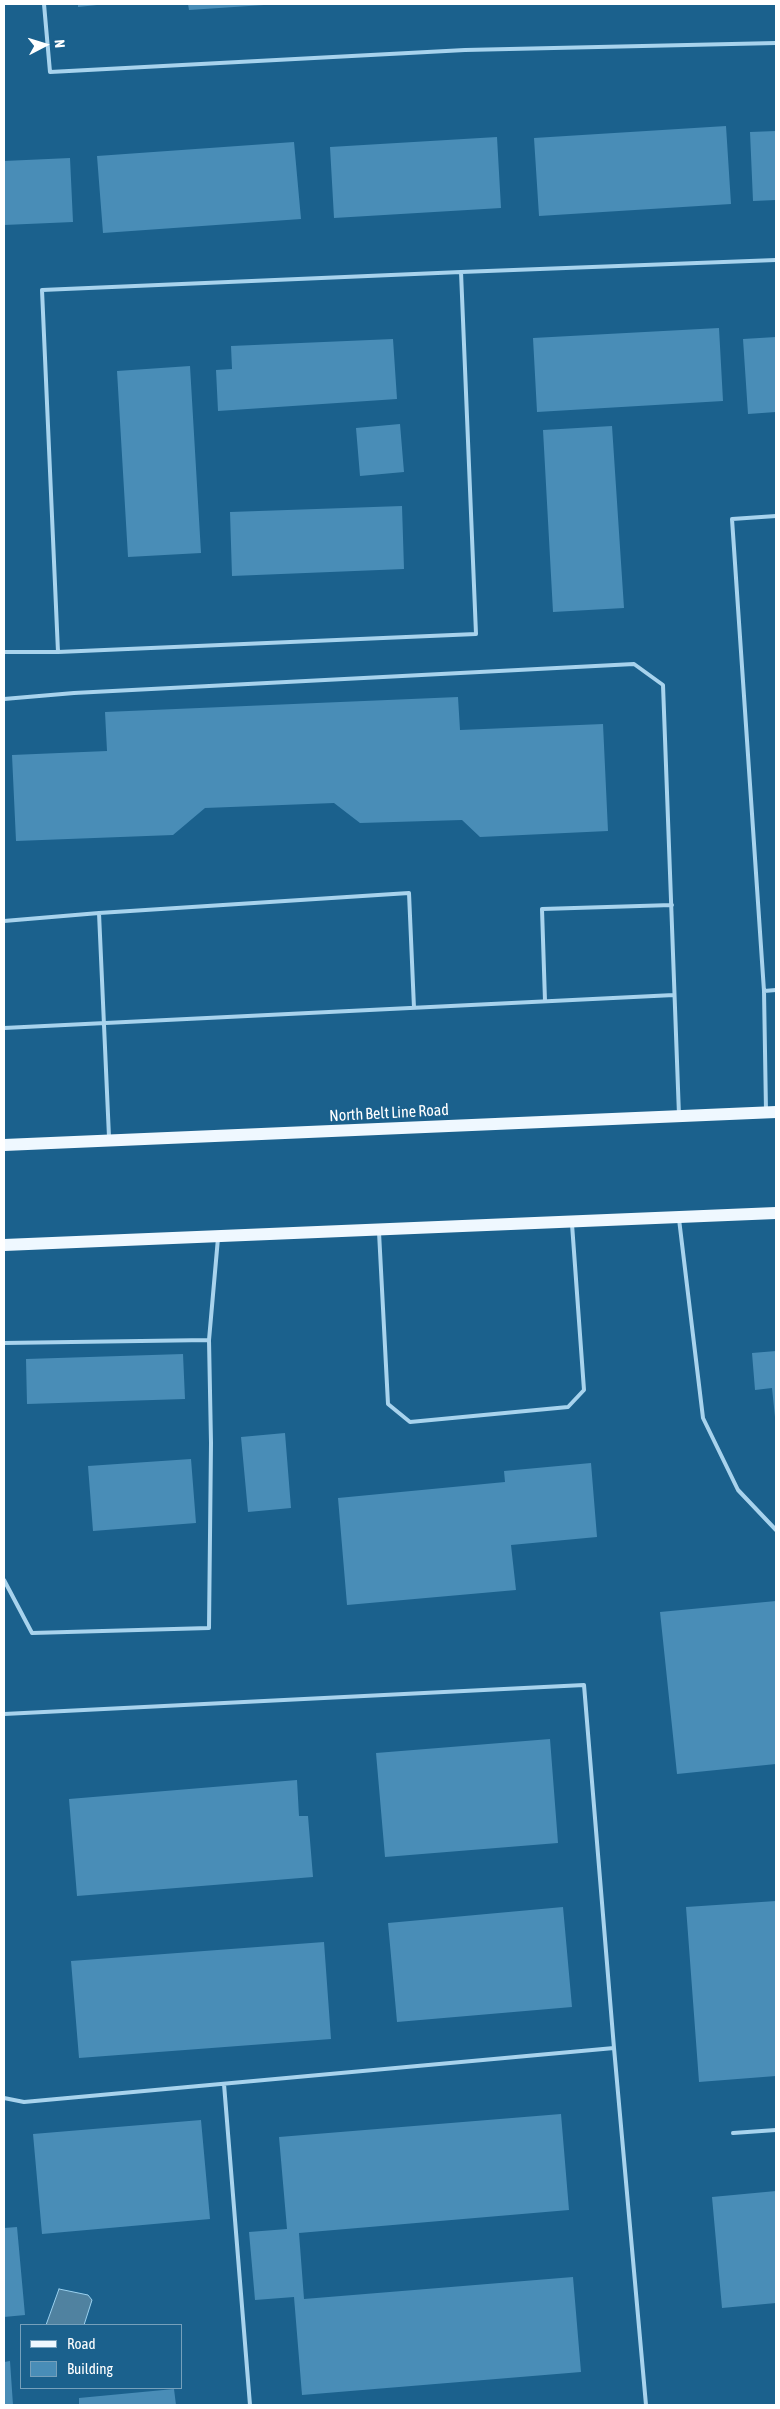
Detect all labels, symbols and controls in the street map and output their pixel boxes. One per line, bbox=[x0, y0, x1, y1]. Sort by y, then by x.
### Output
north arrow bbox=[20, 20, 70, 70]
text: N bbox=[52, 39, 68, 48]
street label: North Belt Line Road bbox=[329, 1100, 449, 1126]
legend bbox=[20, 2324, 182, 2389]
text: Road bbox=[67, 2335, 96, 2352]
text: Building bbox=[67, 2360, 113, 2377]

